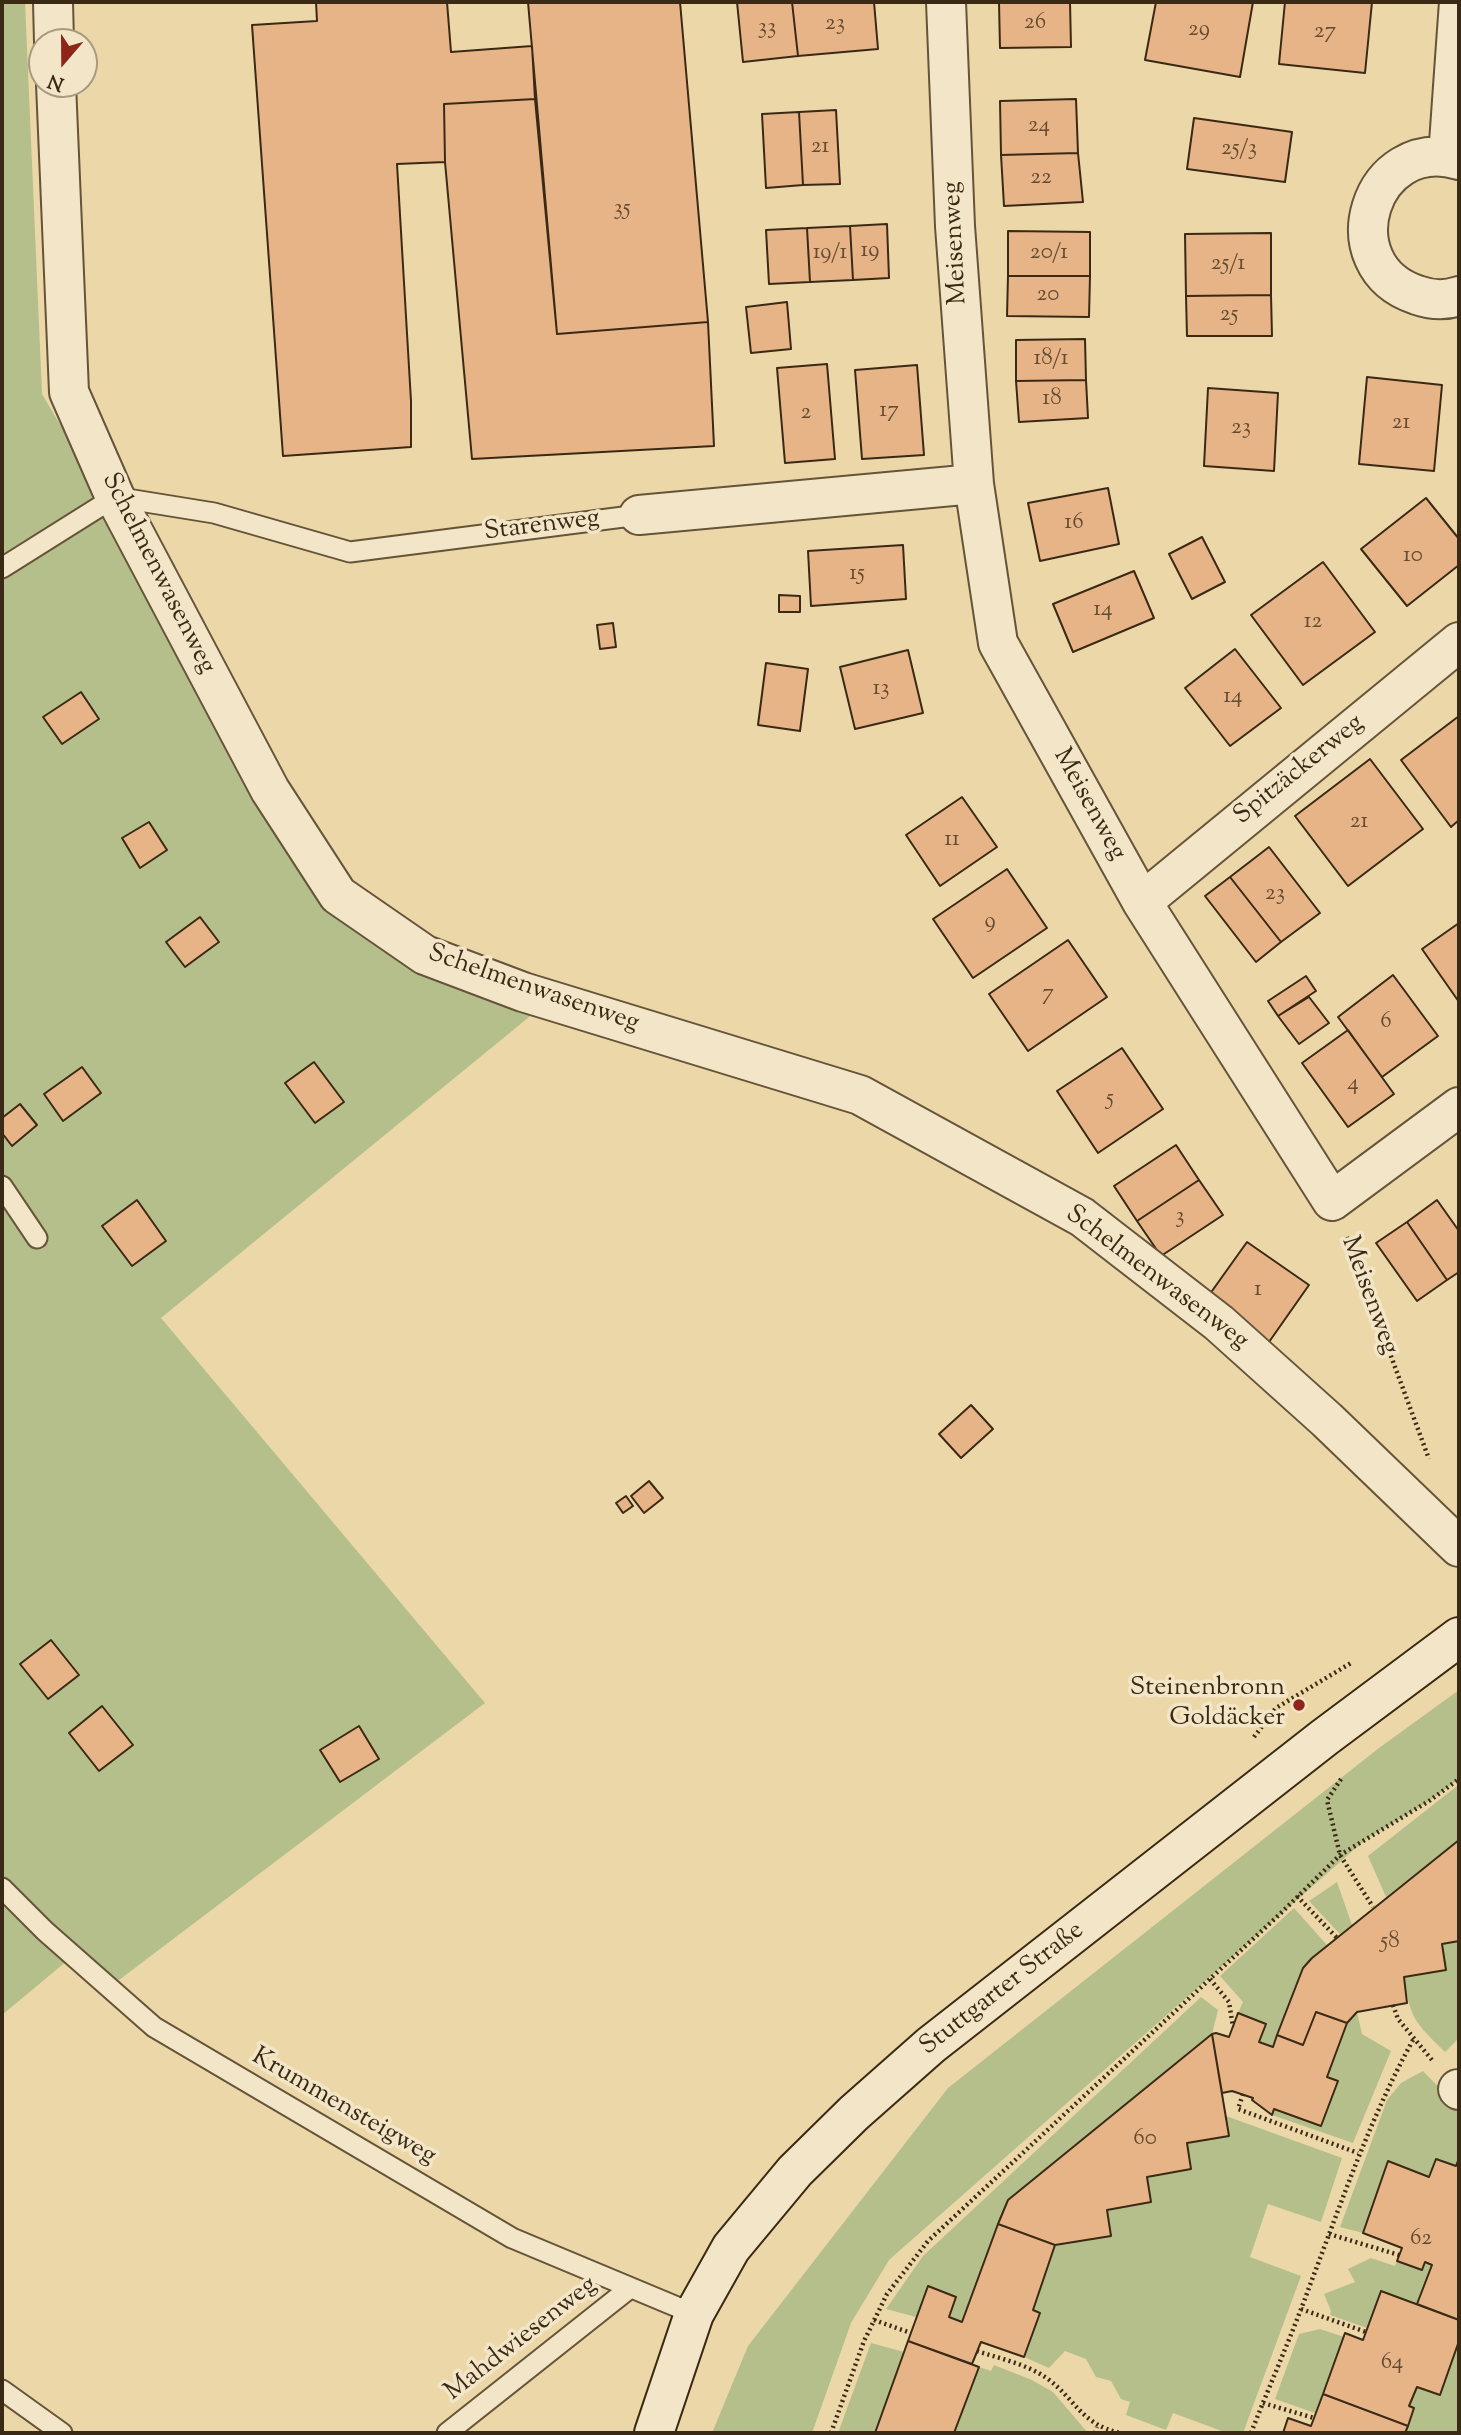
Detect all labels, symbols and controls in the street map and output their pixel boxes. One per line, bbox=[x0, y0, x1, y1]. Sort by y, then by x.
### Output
house number: 26 bbox=[1024, 10, 1046, 38]
house number: 23 bbox=[825, 11, 845, 39]
house number: 33 bbox=[758, 15, 776, 43]
house number: 29 bbox=[1188, 17, 1210, 45]
house number: 27 bbox=[1314, 19, 1336, 47]
north arrow bbox=[28, 28, 98, 98]
text: N bbox=[45, 66, 68, 97]
house number: 24 bbox=[1028, 113, 1050, 141]
house number: 21 bbox=[811, 134, 829, 162]
house number: 25/3 bbox=[1221, 136, 1257, 164]
house number: 22 bbox=[1030, 165, 1052, 193]
street label: Meisenweg bbox=[938, 181, 976, 305]
house number: 35 bbox=[613, 196, 631, 224]
house number: 19 bbox=[861, 238, 879, 266]
house number: 19/1 bbox=[813, 240, 847, 268]
house number: 20/1 bbox=[1030, 240, 1068, 268]
house number: 25/1 bbox=[1211, 251, 1245, 279]
house number: 20 bbox=[1037, 282, 1059, 310]
house number: 25 bbox=[1220, 302, 1238, 330]
house number: 18/1 bbox=[1034, 346, 1068, 374]
house number: 18 bbox=[1042, 386, 1062, 414]
house number: 17 bbox=[879, 398, 899, 426]
house number: 2 bbox=[801, 400, 811, 428]
house number: 21 bbox=[1392, 410, 1410, 438]
house number: 23 bbox=[1231, 415, 1251, 443]
street label: Schelmenwasenweg bbox=[93, 468, 221, 680]
street label: Starenweg bbox=[483, 504, 601, 550]
house number: 16 bbox=[1064, 510, 1084, 538]
house number: 10 bbox=[1403, 543, 1423, 571]
house number: 15 bbox=[849, 561, 865, 589]
house number: 14 bbox=[1093, 597, 1113, 625]
house number: 12 bbox=[1304, 609, 1322, 637]
house number: 13 bbox=[872, 676, 890, 704]
house number: 14 bbox=[1223, 684, 1243, 712]
street label: Spitzäckerweg bbox=[1229, 709, 1371, 833]
street label: Meisenweg bbox=[1044, 743, 1132, 867]
house number: 21 bbox=[1350, 809, 1368, 837]
house number: 11 bbox=[944, 827, 960, 855]
house number: 23 bbox=[1265, 881, 1285, 909]
house number: 9 bbox=[984, 909, 996, 937]
street label: Schelmenwasenweg bbox=[423, 939, 643, 1041]
house number: 7 bbox=[1042, 981, 1054, 1009]
house number: 6 bbox=[1380, 1009, 1392, 1037]
house number: 4 bbox=[1347, 1071, 1359, 1099]
house number: 5 bbox=[1106, 1086, 1114, 1114]
street label: Schelmenwasenweg bbox=[1058, 1200, 1254, 1358]
house number: 3 bbox=[1175, 1204, 1185, 1232]
street label: Meisenweg bbox=[1332, 1233, 1404, 1359]
house number: 1 bbox=[1254, 1277, 1262, 1305]
place label: Steinenbronn Goldäcker bbox=[1130, 1674, 1285, 1736]
marker: Steinenbronn Goldäcker bbox=[1291, 1697, 1307, 1713]
street label: Stuttgarter Straße bbox=[915, 1916, 1091, 2064]
house number: 58 bbox=[1380, 1929, 1400, 1957]
street label: Krummensteigweg bbox=[245, 2043, 441, 2173]
house number: 60 bbox=[1133, 2126, 1157, 2154]
house number: 62 bbox=[1410, 2226, 1432, 2254]
street label: Mahdwiesenweg bbox=[440, 2271, 604, 2409]
house number: 64 bbox=[1381, 2350, 1403, 2378]

